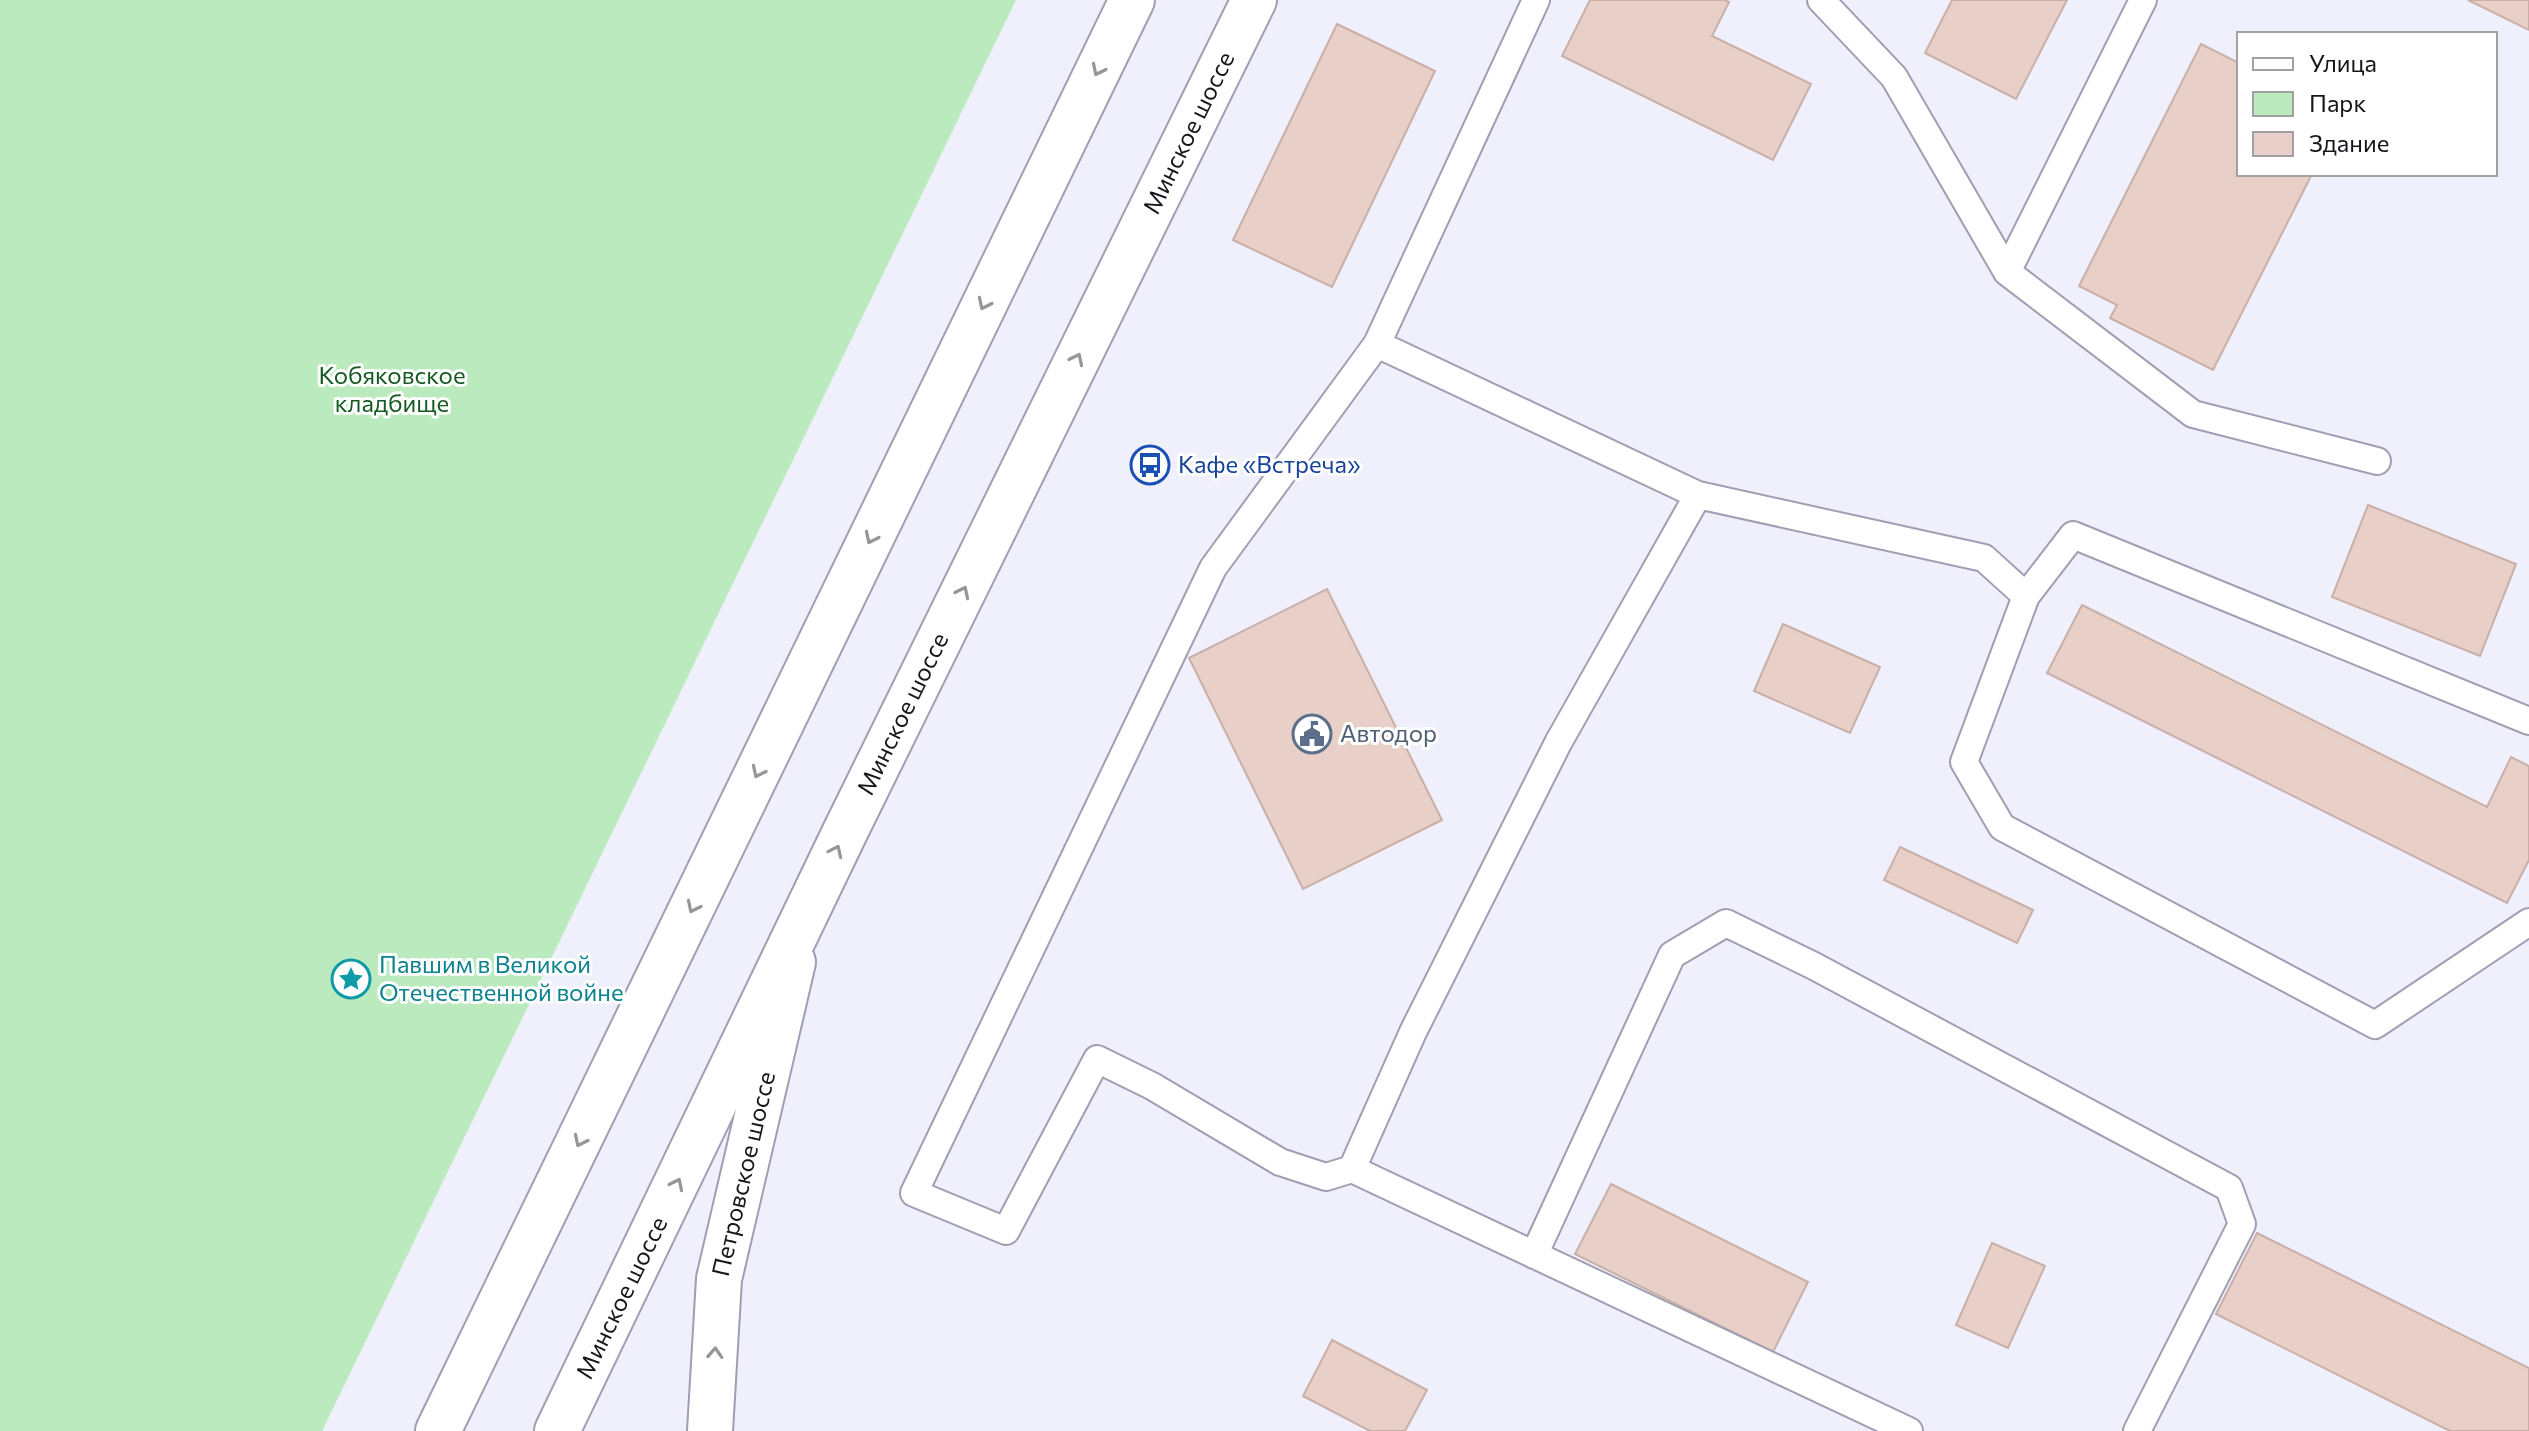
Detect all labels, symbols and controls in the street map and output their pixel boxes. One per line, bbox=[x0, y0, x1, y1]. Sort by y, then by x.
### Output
legend bbox=[2237, 32, 2497, 176]
street label: Минское шоссе bbox=[1136, 47, 1239, 218]
text: Улица bbox=[2309, 48, 2377, 77]
one-way arrow bbox=[1092, 62, 1108, 77]
text: Парк bbox=[2309, 88, 2366, 117]
text: Здание bbox=[2309, 128, 2389, 157]
one-way arrow bbox=[979, 296, 994, 311]
one-way arrow bbox=[1067, 352, 1083, 367]
park label: Кобяковское кладбище bbox=[318, 360, 466, 417]
bus stop icon: Кафе «Встреча» bbox=[1129, 444, 1171, 486]
place label: Кафе «Встреча» bbox=[1178, 449, 1361, 478]
one-way arrow bbox=[865, 530, 881, 545]
one-way arrow bbox=[953, 586, 968, 601]
street label: Минское шоссе bbox=[850, 628, 953, 799]
public building icon: Автодор bbox=[1291, 713, 1333, 755]
place label: Автодор bbox=[1340, 718, 1437, 747]
one-way arrow bbox=[752, 764, 768, 779]
one-way arrow bbox=[826, 844, 842, 859]
one-way arrow bbox=[687, 898, 703, 913]
place label: Павшим в Великой Отечественной войне bbox=[379, 949, 624, 1006]
place icon: Павшим в Великой Отечественной войне bbox=[330, 958, 372, 1000]
street label: Петровское шоссе bbox=[705, 1068, 780, 1279]
one-way arrow bbox=[574, 1132, 589, 1147]
one-way arrow bbox=[667, 1178, 682, 1193]
street label: Минское шоссе bbox=[569, 1212, 672, 1383]
one-way arrow bbox=[706, 1346, 723, 1359]

